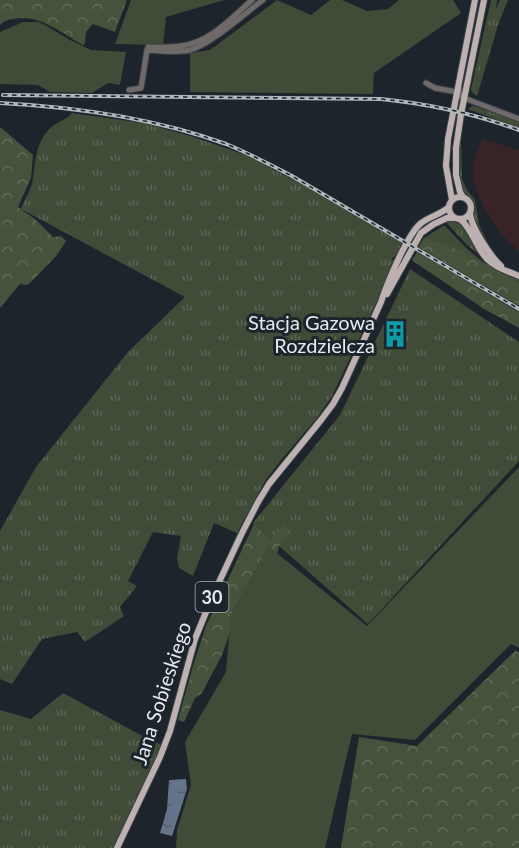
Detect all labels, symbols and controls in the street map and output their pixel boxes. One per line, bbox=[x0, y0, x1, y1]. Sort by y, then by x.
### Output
place label: Stacja Gazowa Rozdzielcza bbox=[248, 310, 375, 357]
building icon: Stacja Gazowa Rozdzielcza bbox=[380, 319, 410, 349]
road number: 30 bbox=[196, 582, 228, 612]
street label: Jana Sobieskiego bbox=[127, 619, 195, 767]

